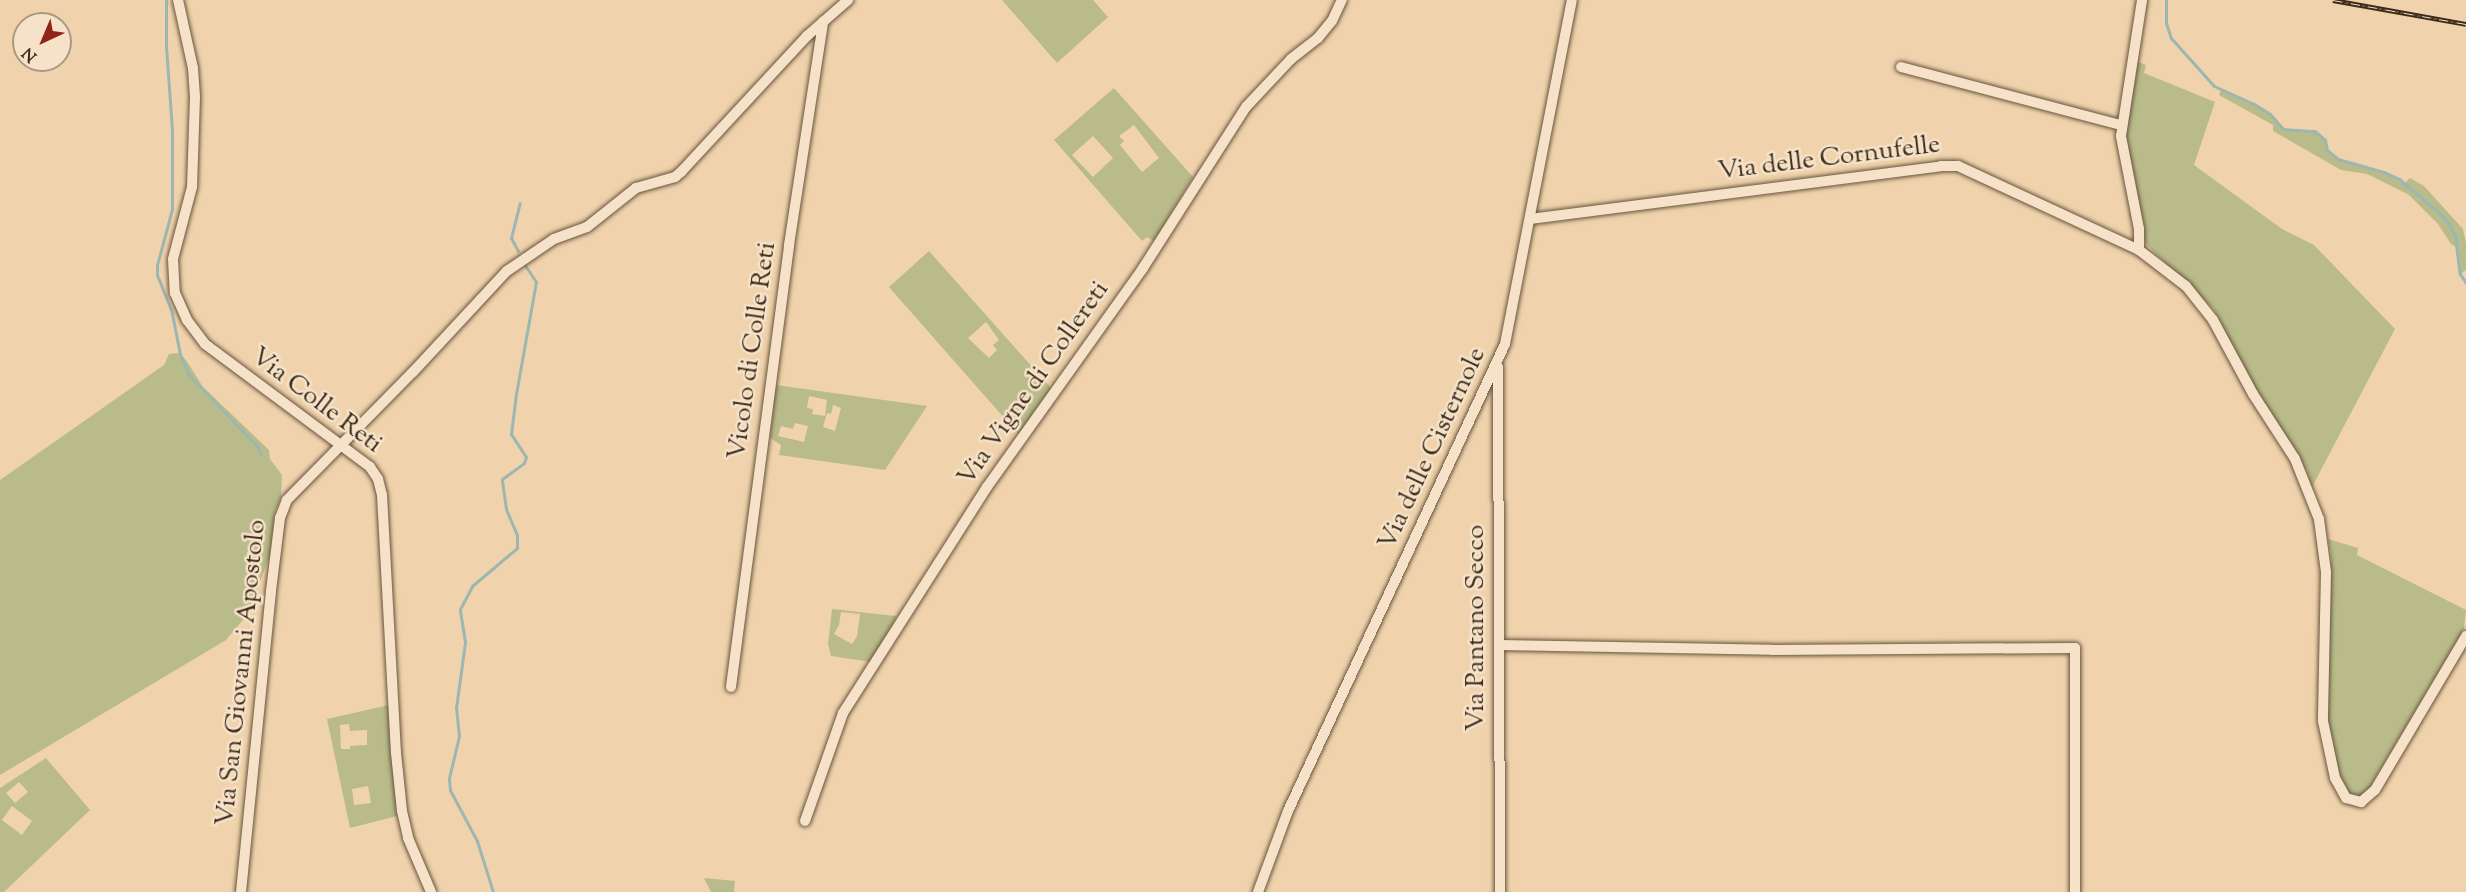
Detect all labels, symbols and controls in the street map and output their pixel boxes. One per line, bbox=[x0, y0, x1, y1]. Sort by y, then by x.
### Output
north arrow bbox=[12, 12, 72, 72]
text: N bbox=[18, 41, 43, 67]
street label: Via delle Cornufelle bbox=[1716, 130, 1942, 188]
street label: Vicolo di Colle Reti bbox=[722, 240, 784, 462]
street label: Via Vigne di Collereti bbox=[952, 276, 1116, 492]
street label: Via Colle Reti bbox=[244, 341, 388, 461]
street label: Via delle Cisternole bbox=[1372, 343, 1494, 555]
street label: Via San Giovanni Apostolo bbox=[210, 518, 274, 828]
street label: Via Pantano Secco bbox=[1461, 525, 1493, 731]

